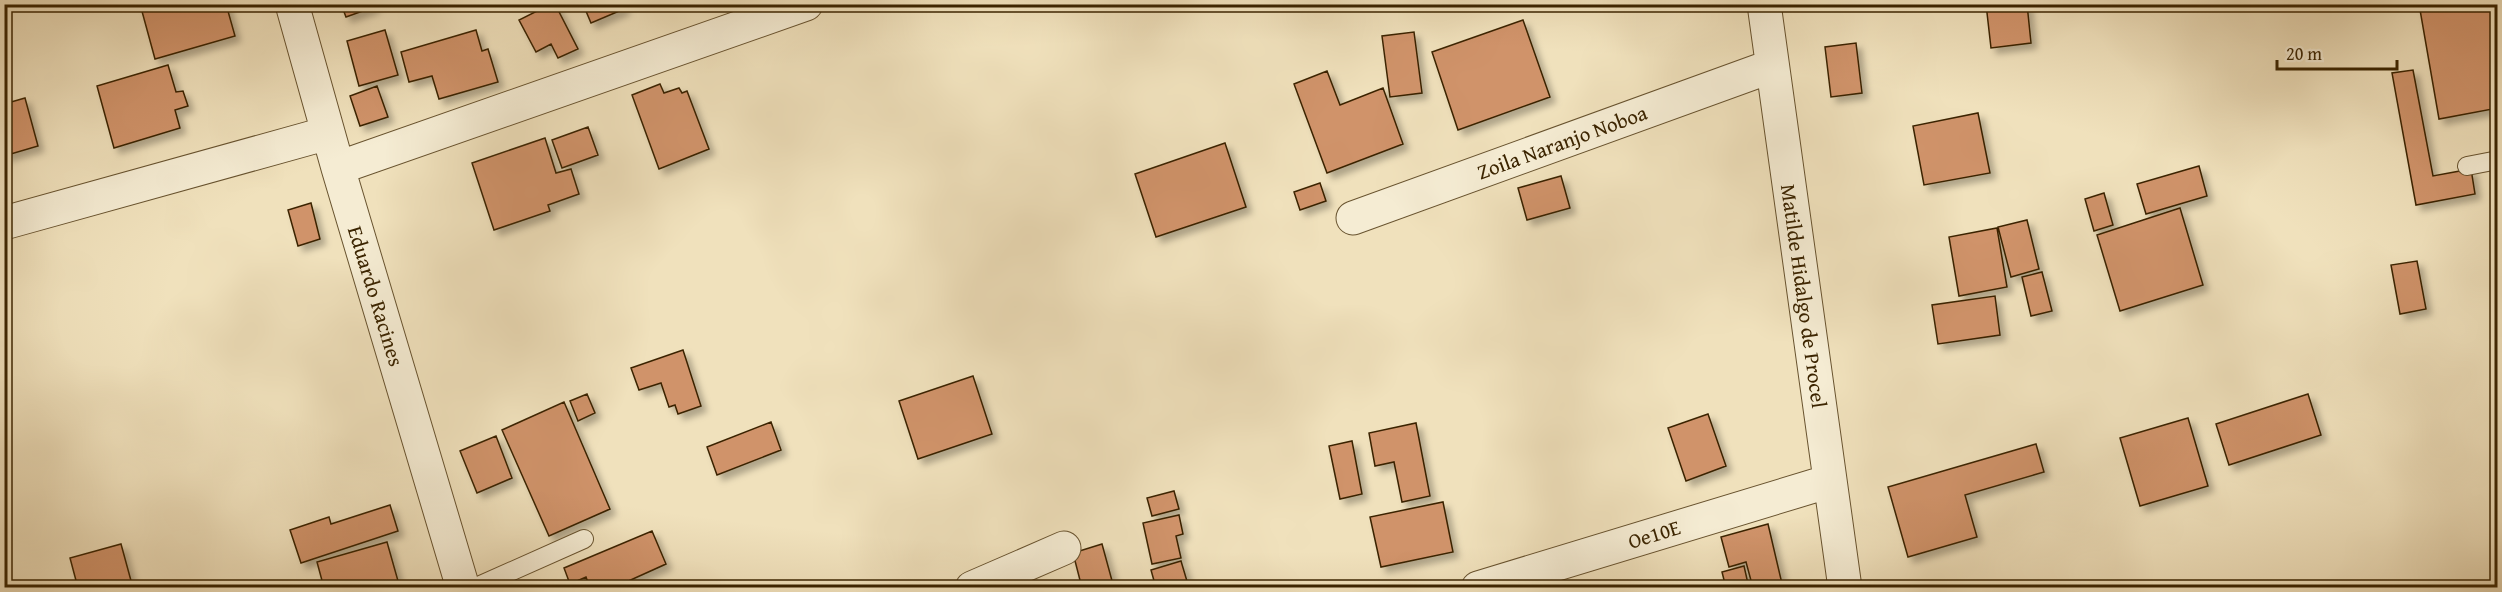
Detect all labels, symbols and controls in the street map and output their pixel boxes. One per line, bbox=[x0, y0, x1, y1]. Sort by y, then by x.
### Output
scale bar bbox=[2277, 33, 2397, 71]
text: 20 m bbox=[2286, 40, 2322, 67]
street label: Zoila Naranjo Noboa bbox=[1473, 97, 1651, 187]
street label: Matilde Hidalgo de Procel bbox=[1773, 182, 1835, 410]
street label: Eduardo Racines bbox=[340, 222, 412, 370]
street label: Oe10E bbox=[1624, 511, 1684, 557]

